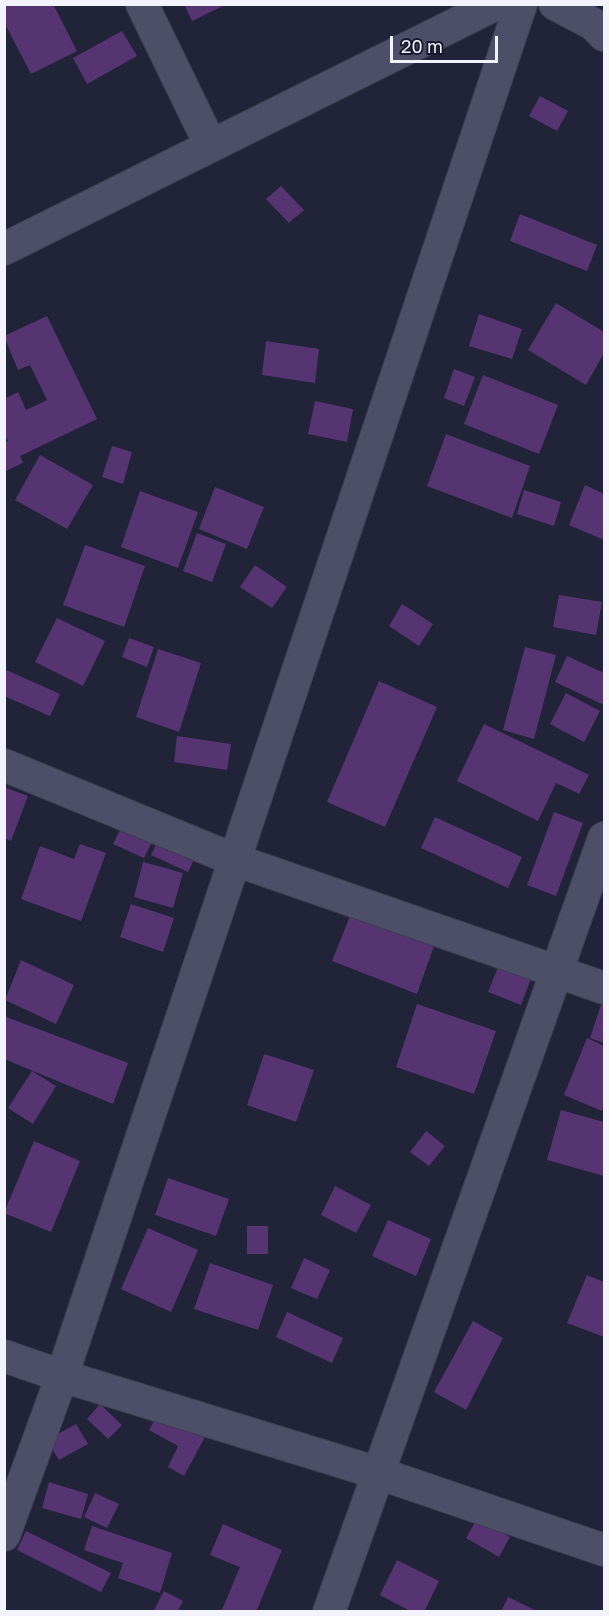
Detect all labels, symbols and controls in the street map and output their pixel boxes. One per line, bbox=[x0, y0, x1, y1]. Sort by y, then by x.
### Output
scale bar bbox=[393, 24, 501, 62]
text: 20 m bbox=[401, 35, 443, 57]

